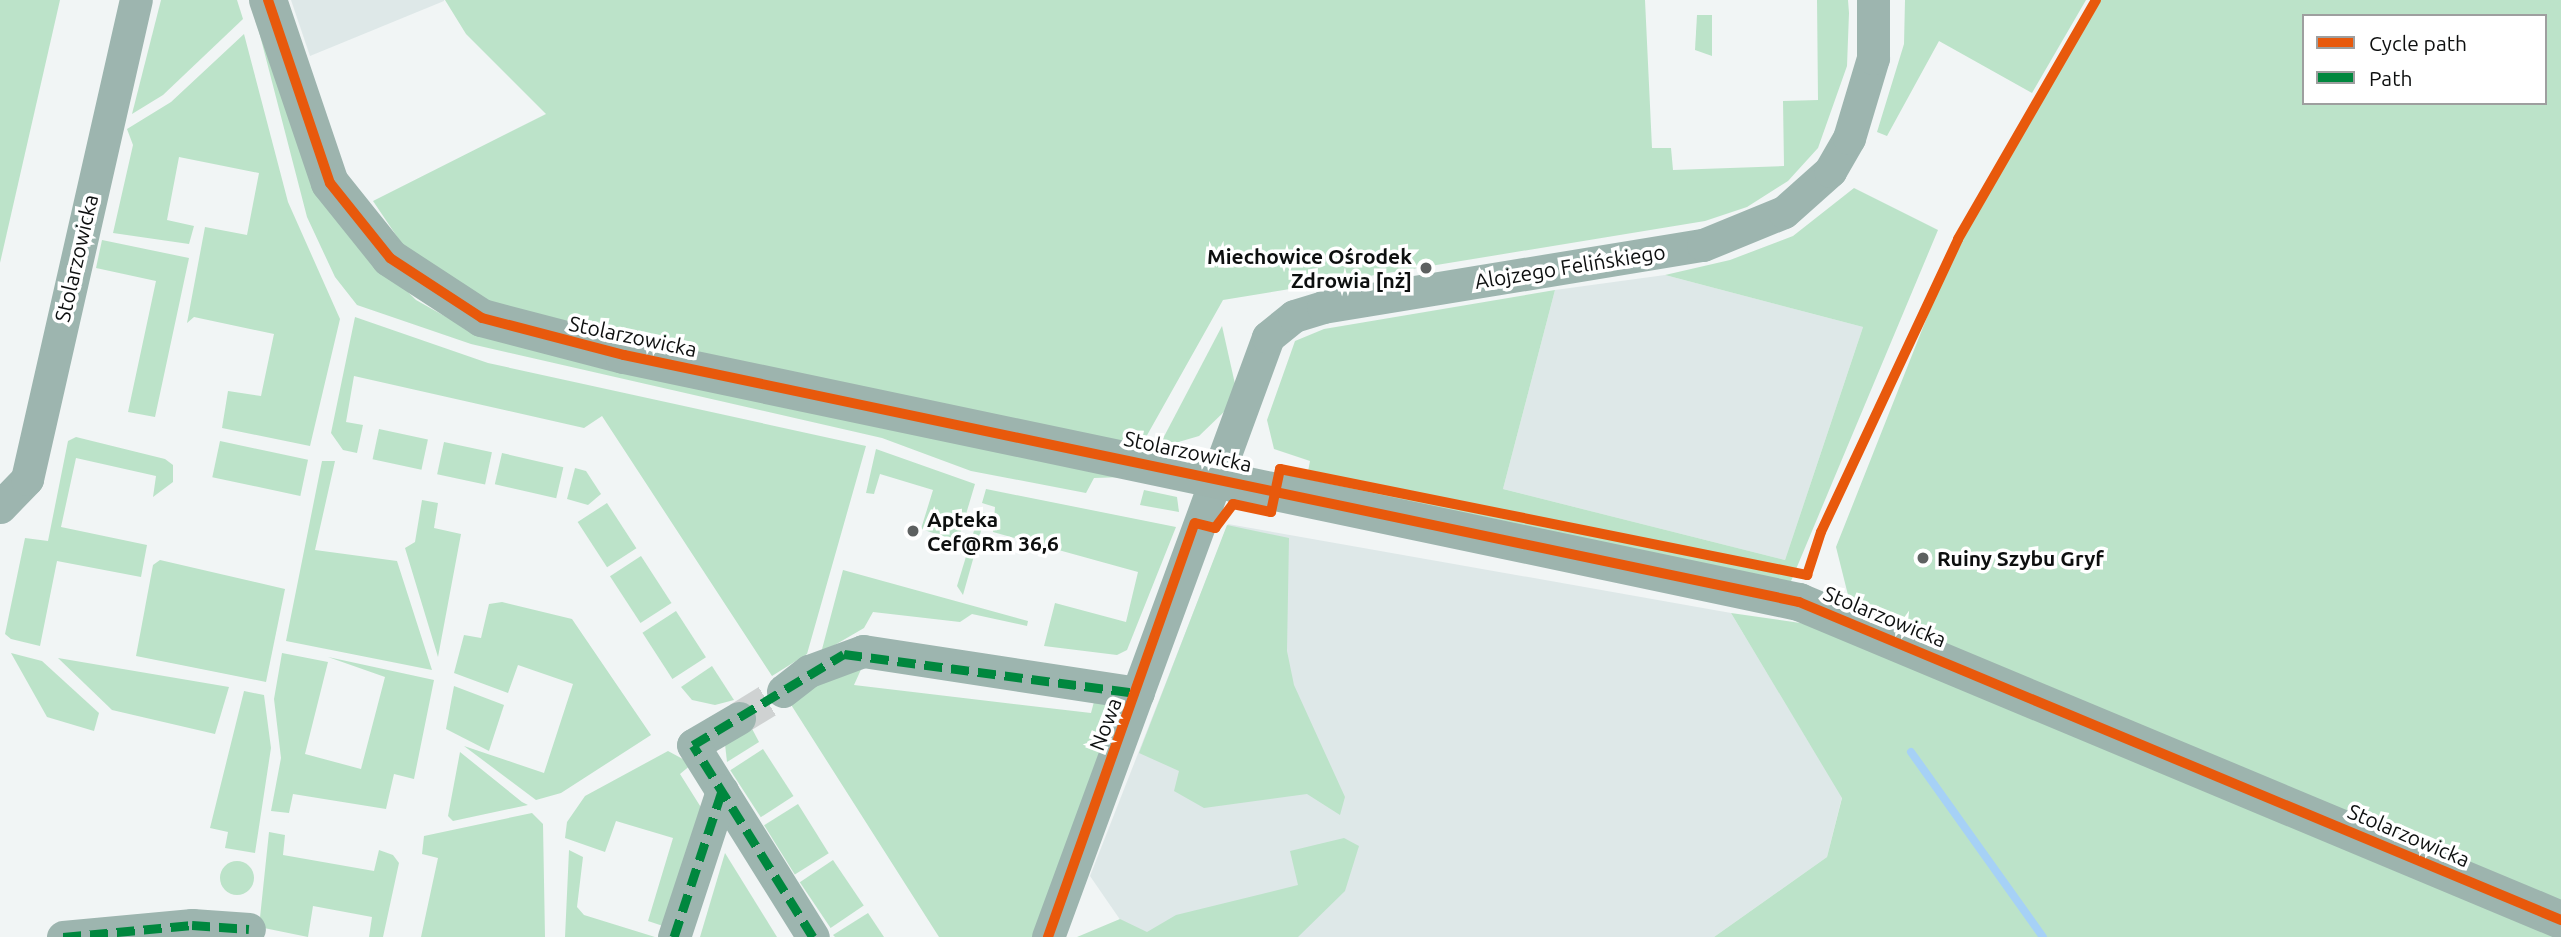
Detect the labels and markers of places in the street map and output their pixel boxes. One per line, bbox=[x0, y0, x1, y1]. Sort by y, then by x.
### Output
place label: Miechowice Ośrodek Zdrowia [nż] bbox=[1207, 243, 1412, 293]
marker: Miechowice Ośrodek Zdrowia [nż] bbox=[1418, 260, 1434, 276]
place label: Apteka Cef@Rm 36,6 bbox=[927, 506, 1059, 556]
marker: Apteka Cef@Rm 36,6 bbox=[905, 523, 921, 539]
place label: Ruiny Szybu Gryf bbox=[1937, 545, 2104, 571]
marker: Ruiny Szybu Gryf bbox=[1915, 550, 1931, 566]

